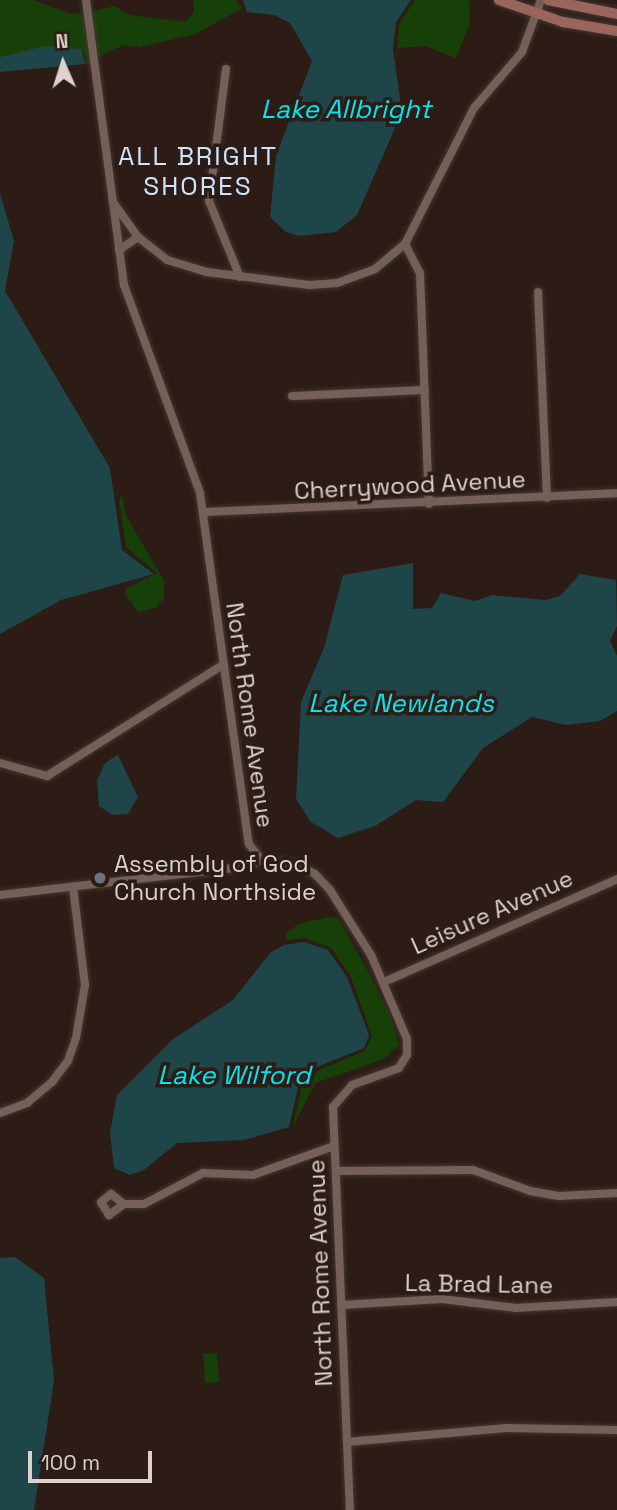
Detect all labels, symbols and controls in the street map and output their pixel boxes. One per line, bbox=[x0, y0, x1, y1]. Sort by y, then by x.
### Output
north arrow bbox=[28, 28, 98, 98]
text: N bbox=[55, 29, 69, 54]
water label: Lake Allbright bbox=[261, 94, 431, 126]
district label: ALL BRIGHT SHORES bbox=[119, 141, 277, 202]
street label: Cherrywood Avenue bbox=[293, 465, 527, 505]
street label: North Rome Avenue bbox=[220, 600, 280, 830]
water label: Lake Newlands bbox=[308, 688, 494, 720]
place label: Assembly of God Church Northside bbox=[114, 850, 316, 906]
street label: Leisure Avenue bbox=[407, 863, 577, 961]
marker: Assembly of God Church Northside bbox=[92, 870, 108, 886]
water label: Lake Wilford bbox=[157, 1060, 311, 1092]
street label: North Rome Avenue bbox=[302, 1159, 338, 1387]
street label: La Brad Lane bbox=[405, 1268, 553, 1300]
scale bar bbox=[32, 1436, 156, 1480]
text: 100 m bbox=[41, 1449, 100, 1476]

